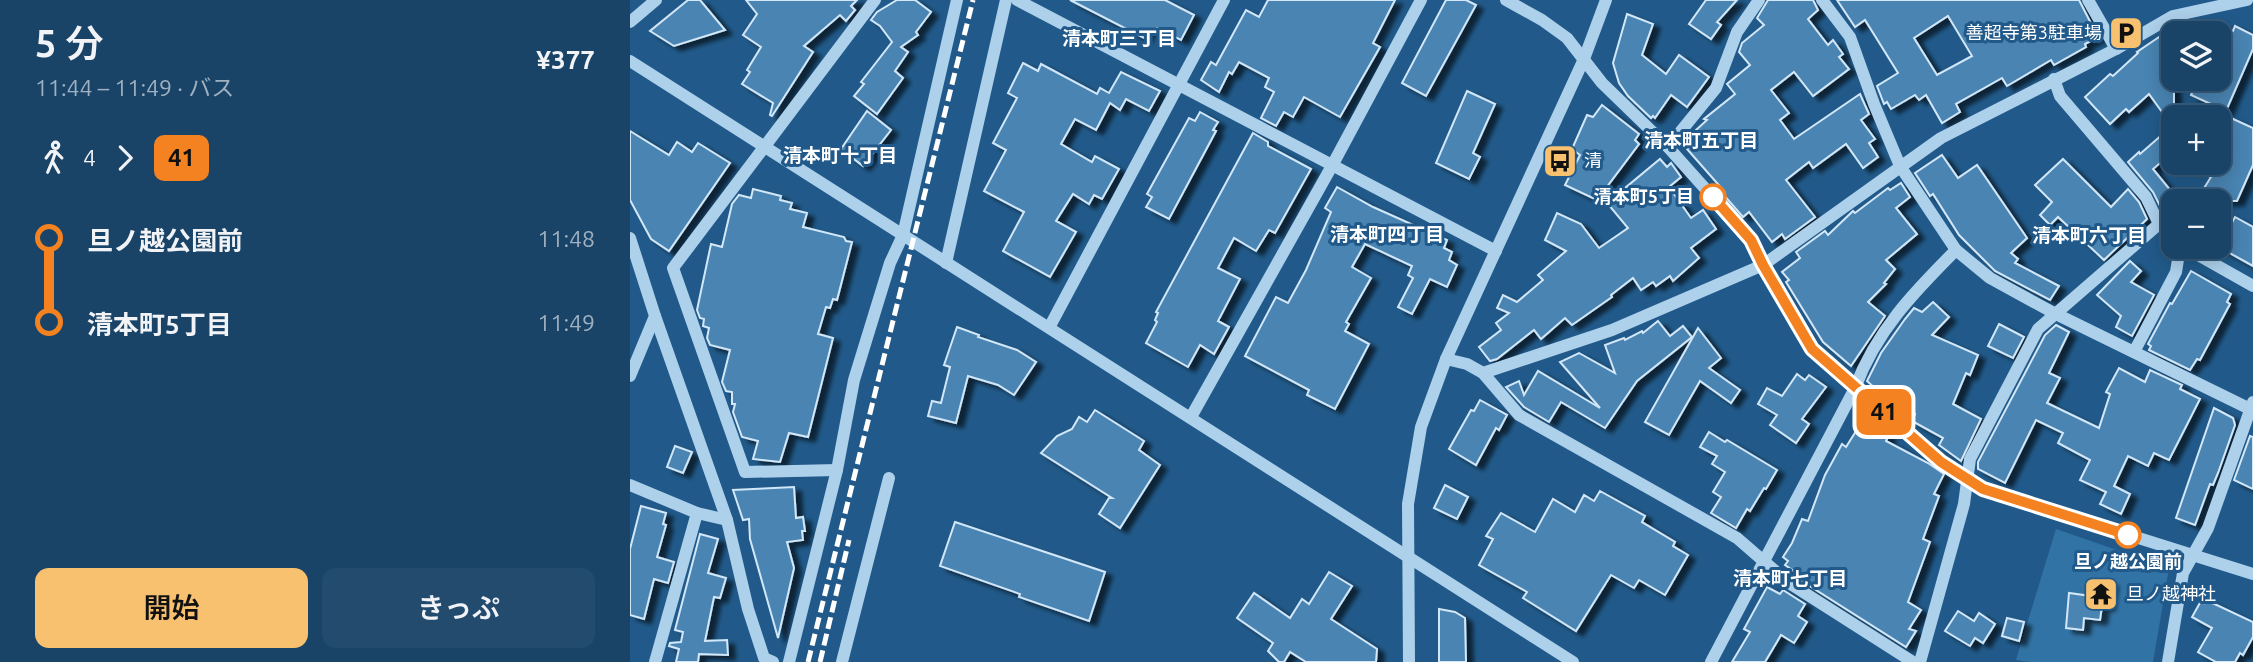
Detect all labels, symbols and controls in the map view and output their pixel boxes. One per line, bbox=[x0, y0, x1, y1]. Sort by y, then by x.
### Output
parking icon: 善超寺第3駐車場 bbox=[2107, 14, 2145, 52]
map controls bbox=[2161, 21, 2231, 259]
button: layers bbox=[2161, 21, 2231, 91]
text: 5 分 bbox=[35, 22, 103, 64]
place label: 善超寺第3駐車場 bbox=[1966, 22, 2102, 42]
district label: 清本町三丁目 bbox=[1062, 27, 1176, 49]
text: ¥377 bbox=[536, 45, 595, 74]
text: 11:44 – 11:49 · バス bbox=[35, 75, 234, 100]
button: + bbox=[2161, 105, 2231, 175]
district label: 清本町五丁目 bbox=[1644, 129, 1758, 151]
icon: walk bbox=[35, 139, 73, 177]
icon: forward bbox=[106, 139, 144, 177]
bus stop icon: 清 bbox=[1541, 142, 1579, 180]
text: 41 bbox=[168, 144, 195, 171]
district label: 清本町十丁目 bbox=[783, 144, 897, 166]
text: 4 bbox=[83, 145, 96, 170]
place label: 清 bbox=[1584, 150, 1602, 170]
marker: 清本町5丁目 bbox=[1700, 184, 1726, 210]
place label: 清本町5丁目 bbox=[1594, 186, 1694, 206]
button: − bbox=[2161, 189, 2231, 259]
district label: 清本町四丁目 bbox=[1330, 223, 1444, 245]
district label: 清本町六丁目 bbox=[2032, 224, 2146, 246]
text: 旦ノ越公園前 bbox=[87, 226, 243, 255]
text: 11:48 bbox=[537, 226, 595, 251]
text: 清本町5丁目 bbox=[87, 310, 232, 339]
text: 11:49 bbox=[537, 310, 595, 335]
line badge: 41 bbox=[1852, 389, 1916, 435]
text: 41 bbox=[1870, 398, 1898, 425]
marker: 旦ノ越公園前 bbox=[2115, 522, 2141, 548]
place label: 旦ノ越公園前 bbox=[2074, 551, 2182, 571]
district label: 清本町七丁目 bbox=[1733, 567, 1847, 589]
button: 開始 bbox=[35, 568, 308, 648]
button: きっぷ bbox=[322, 568, 595, 648]
temple icon: 旦ノ越神社 bbox=[2082, 575, 2120, 613]
place label: 旦ノ越神社 bbox=[2126, 583, 2216, 603]

